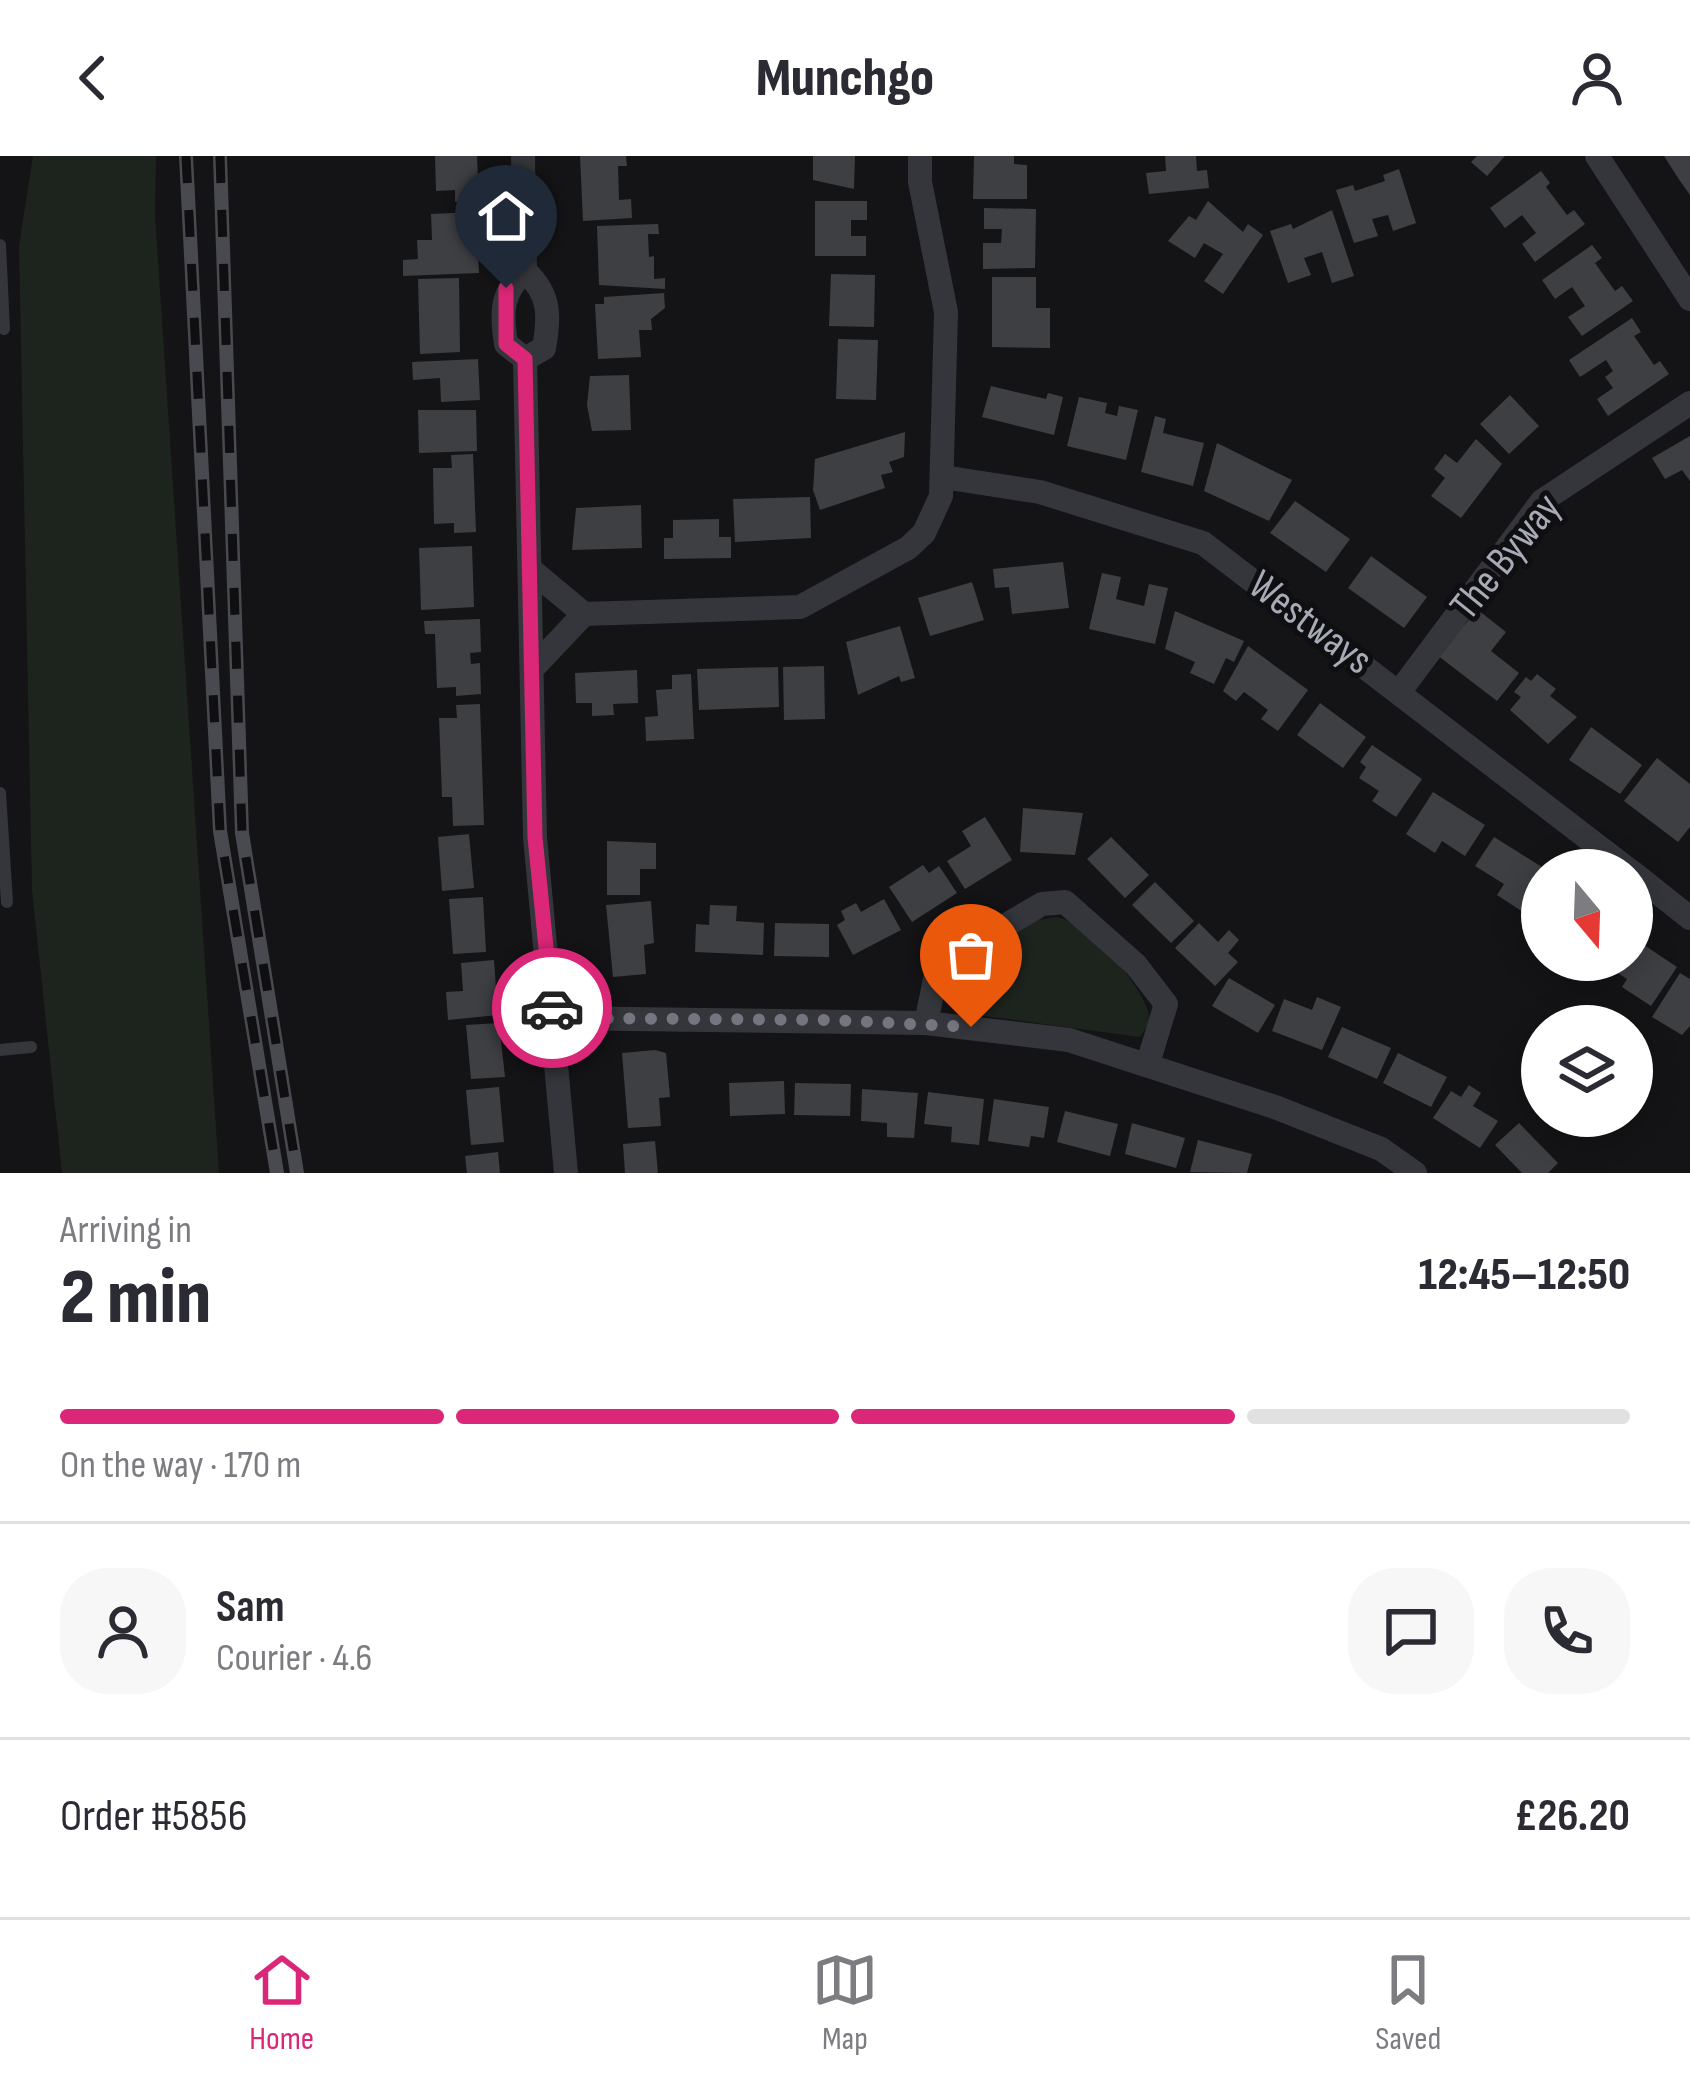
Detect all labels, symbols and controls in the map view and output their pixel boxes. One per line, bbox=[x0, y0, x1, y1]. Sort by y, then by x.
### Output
icon: back bbox=[60, 45, 126, 111]
icon: person bbox=[1564, 45, 1630, 111]
text: Munchgo bbox=[756, 46, 934, 111]
pin bbox=[455, 165, 557, 288]
icon: home bbox=[473, 183, 539, 249]
street label: The Byway bbox=[1440, 483, 1572, 631]
street label: Westways bbox=[1238, 560, 1382, 686]
north arrow bbox=[1521, 849, 1653, 981]
map controls bbox=[1521, 849, 1653, 1137]
pin bbox=[920, 904, 1022, 1027]
icon: bag bbox=[938, 922, 1004, 988]
courier bbox=[492, 948, 612, 1068]
icon: car bbox=[519, 975, 585, 1041]
button: layers bbox=[1521, 1005, 1653, 1137]
text: Arriving in bbox=[60, 1207, 192, 1254]
text: 12:45–12:50 bbox=[1419, 1248, 1630, 1303]
text: 2 min bbox=[60, 1252, 211, 1345]
text: On the way · 170 m bbox=[60, 1442, 301, 1489]
button: person bbox=[60, 1568, 186, 1694]
button: chat bbox=[1348, 1568, 1474, 1694]
button: phone bbox=[1504, 1568, 1630, 1694]
text: Sam bbox=[216, 1580, 285, 1635]
text: Courier · 4.6 bbox=[216, 1635, 372, 1682]
text: Order #5856 bbox=[60, 1789, 247, 1844]
text: £26.20 bbox=[1514, 1789, 1630, 1844]
tab: Home bbox=[249, 1947, 315, 2059]
tab: Map bbox=[812, 1947, 878, 2059]
tab: Saved bbox=[1375, 1947, 1441, 2059]

